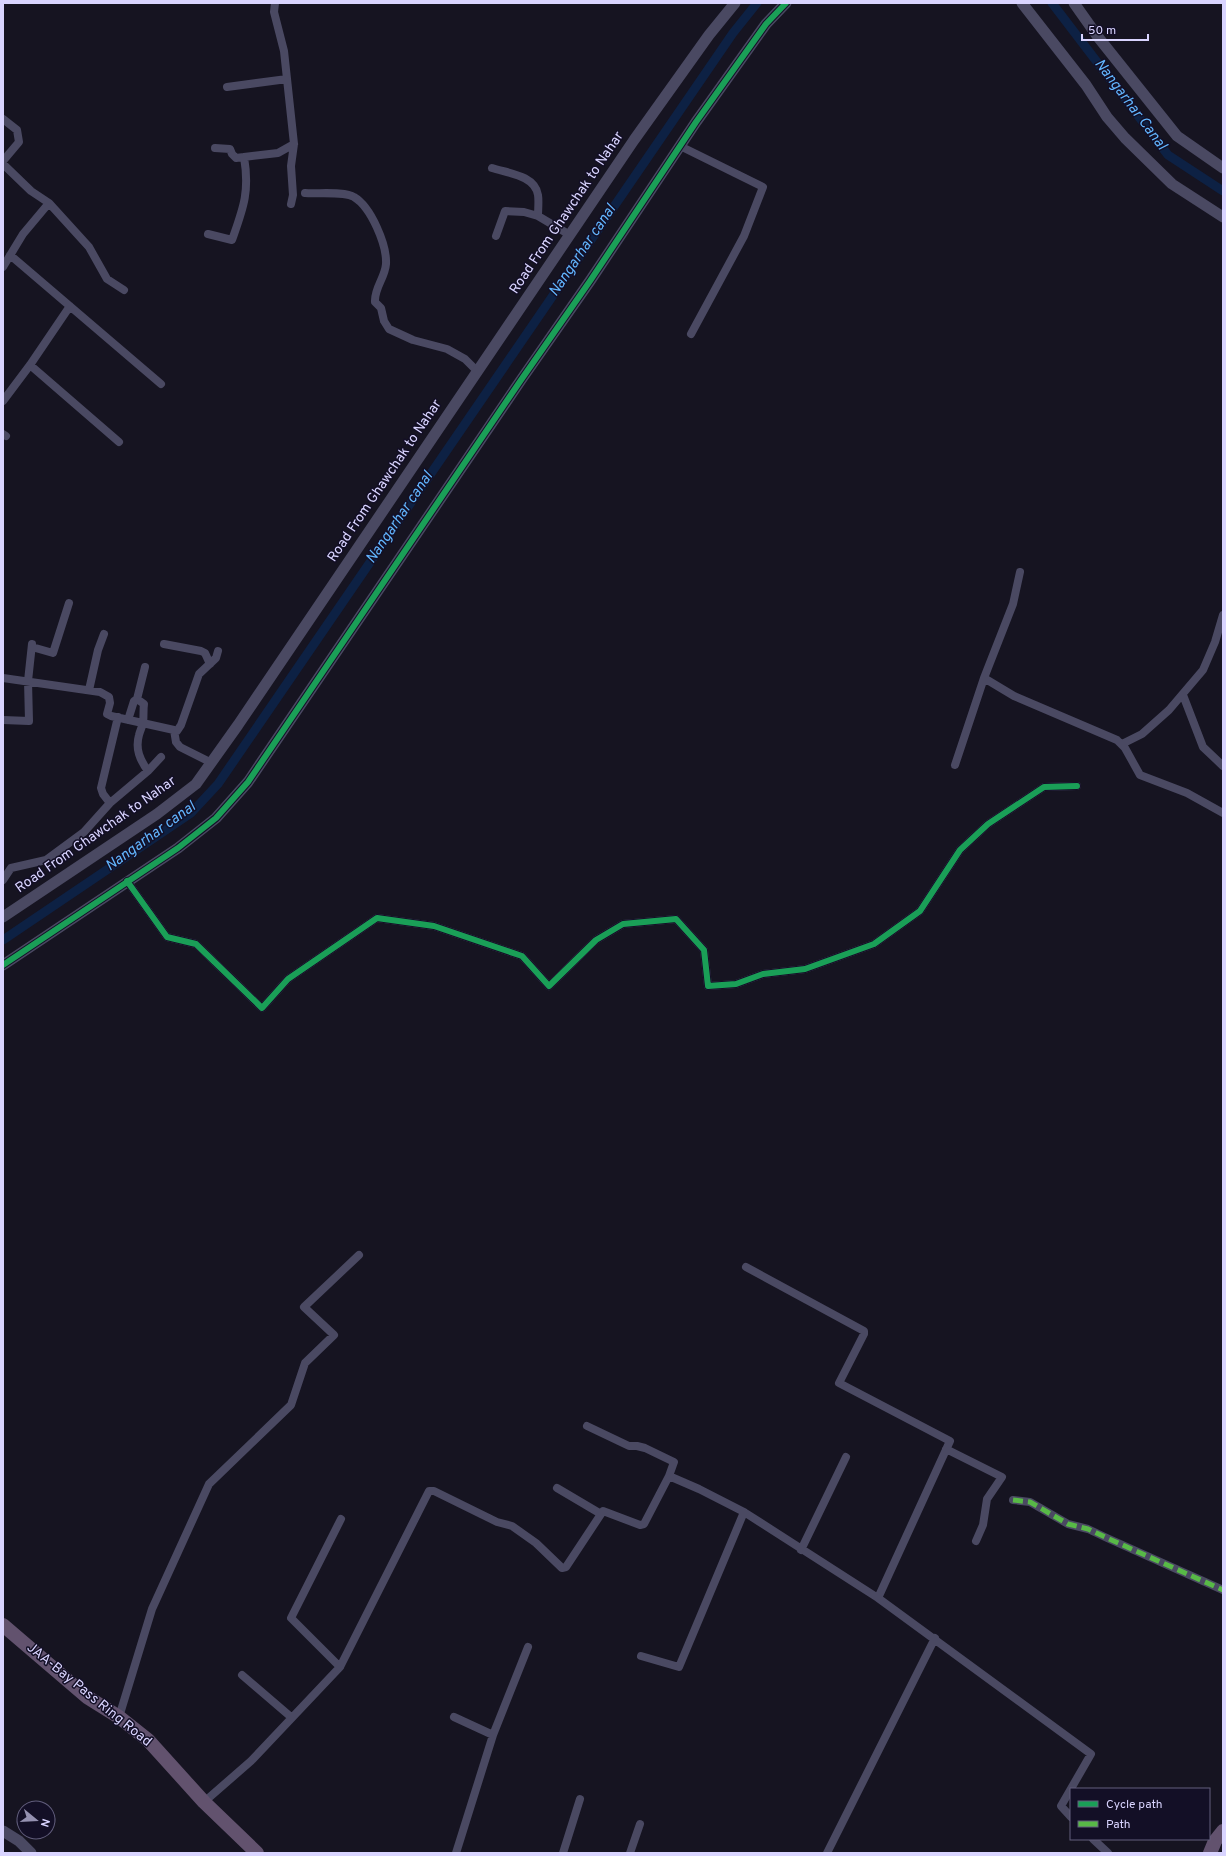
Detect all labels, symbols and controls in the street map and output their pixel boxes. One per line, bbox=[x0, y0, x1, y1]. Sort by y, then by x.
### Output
scale bar bbox=[1082, 16, 1148, 42]
text: 50 m bbox=[1088, 23, 1116, 39]
water label: Nangarhar Canal bbox=[1090, 56, 1171, 155]
street label: Road From Ghawchak to Nahar bbox=[506, 128, 628, 297]
water label: Nangarhar canal bbox=[545, 200, 621, 301]
street label: Road From Ghawchak to Nahar bbox=[324, 396, 446, 565]
water label: Nangarhar canal bbox=[362, 467, 438, 568]
street label: Road From Ghawchak to Nahar bbox=[12, 773, 180, 897]
water label: Nangarhar canal bbox=[102, 797, 201, 876]
street label: JAA-Bay Pass Ring Road bbox=[23, 1639, 155, 1751]
legend bbox=[1070, 1788, 1210, 1840]
text: Cycle path bbox=[1106, 1797, 1163, 1813]
north arrow bbox=[16, 1800, 56, 1840]
text: N bbox=[37, 1817, 52, 1829]
text: Path bbox=[1106, 1817, 1131, 1833]

